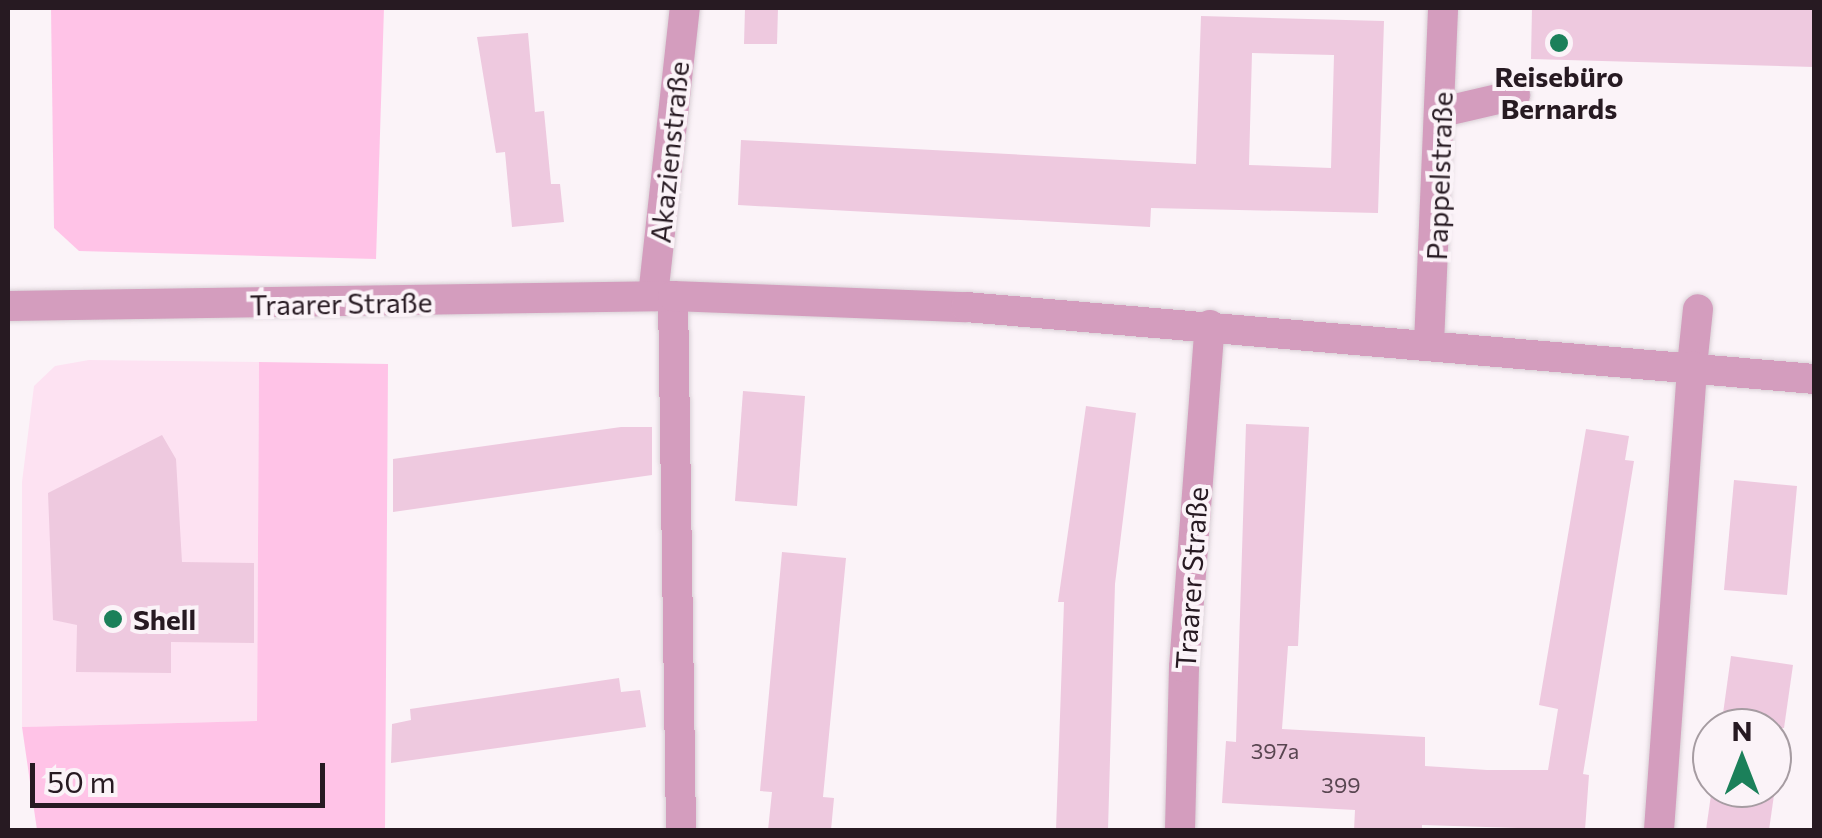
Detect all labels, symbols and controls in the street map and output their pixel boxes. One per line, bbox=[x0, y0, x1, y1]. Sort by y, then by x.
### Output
marker: Reisebüro Bernards bbox=[1548, 32, 1570, 54]
street label: Akazienstraße bbox=[643, 59, 695, 245]
place label: Reisebüro Bernards bbox=[1494, 59, 1624, 125]
street label: Pappelstraße bbox=[1419, 91, 1459, 261]
street label: Traarer Straße bbox=[249, 285, 433, 321]
street label: Traarer Straße bbox=[1168, 486, 1214, 670]
place label: Shell bbox=[133, 602, 196, 636]
marker: Shell bbox=[102, 608, 124, 630]
north arrow bbox=[1692, 708, 1792, 808]
text: N bbox=[1732, 713, 1753, 747]
house number: 397a bbox=[1251, 738, 1299, 764]
scale bar bbox=[35, 743, 330, 805]
text: 50 m bbox=[47, 762, 116, 799]
house number: 399 bbox=[1321, 772, 1361, 798]

